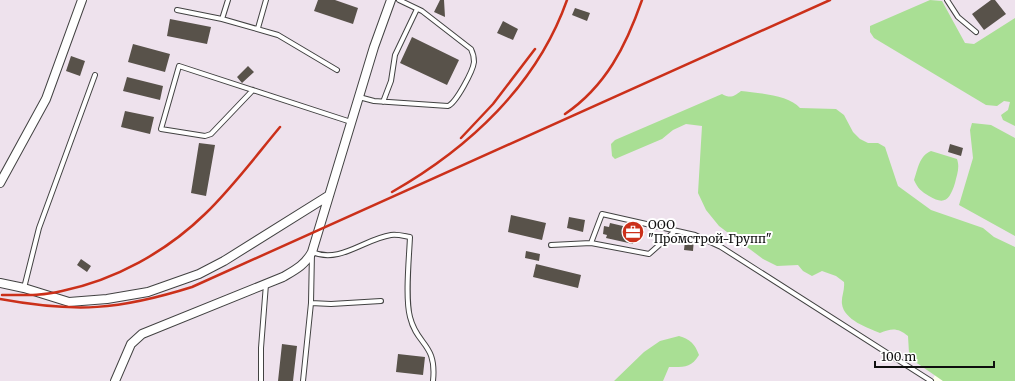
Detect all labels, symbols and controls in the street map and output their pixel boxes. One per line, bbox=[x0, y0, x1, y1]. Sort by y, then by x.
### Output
place label: ООО "Промстрой-Групп" bbox=[648, 217, 772, 246]
office icon: ООО "Промстрой-Групп" bbox=[620, 219, 646, 245]
scale bar bbox=[875, 343, 994, 369]
text: 100 m bbox=[881, 349, 916, 364]

